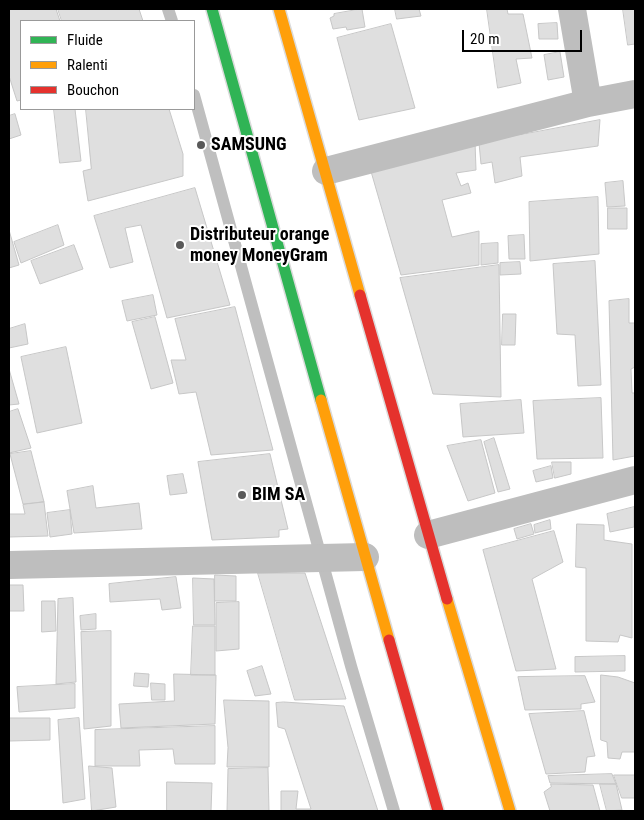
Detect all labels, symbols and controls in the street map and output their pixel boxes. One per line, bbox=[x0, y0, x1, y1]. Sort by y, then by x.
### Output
legend bbox=[20, 20, 195, 110]
scale bar bbox=[464, 20, 584, 52]
text: 20 m bbox=[470, 30, 500, 48]
text: Fluide bbox=[67, 31, 103, 49]
text: Ralenti bbox=[67, 56, 108, 74]
text: Bouchon bbox=[67, 81, 119, 99]
place label: SAMSUNG bbox=[211, 134, 287, 156]
marker: SAMSUNG bbox=[195, 139, 207, 151]
place label: Distributeur orange money MoneyGram bbox=[190, 224, 329, 266]
marker: Distributeur orange money MoneyGram bbox=[174, 239, 186, 251]
place label: BIM SA bbox=[252, 484, 305, 506]
marker: BIM SA bbox=[236, 489, 248, 501]

